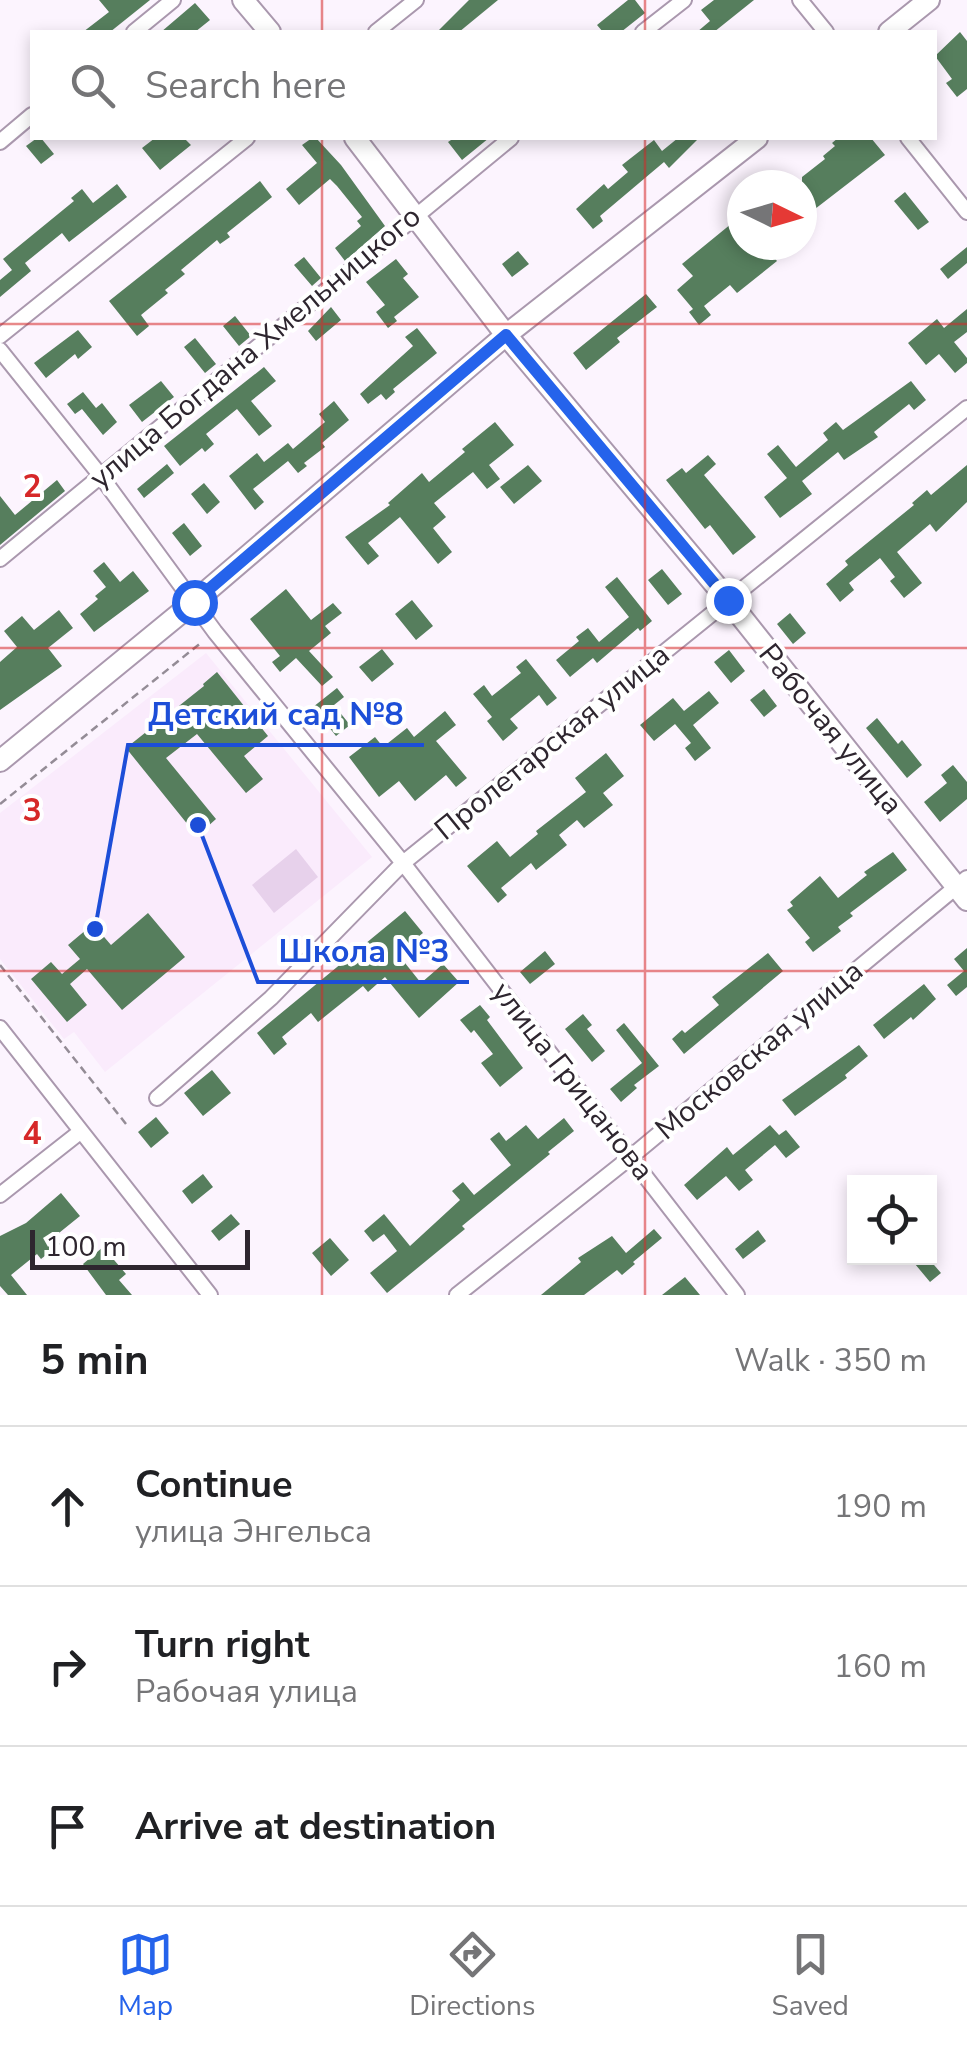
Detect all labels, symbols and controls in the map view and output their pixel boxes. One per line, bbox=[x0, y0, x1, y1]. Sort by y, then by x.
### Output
search box bbox=[30, 30, 937, 140]
icon: search bbox=[65, 58, 120, 113]
text: Search here bbox=[145, 60, 346, 111]
north arrow bbox=[727, 170, 817, 260]
street label: улица Богдана Хмельницкого bbox=[81, 196, 430, 499]
text: 2 bbox=[22, 465, 42, 508]
route end bbox=[706, 578, 752, 624]
route start bbox=[172, 580, 218, 626]
street label: Пролетарская улица bbox=[426, 635, 679, 850]
street label: Рабочая улица bbox=[749, 635, 912, 823]
callout: Детский сад №8 bbox=[128, 683, 424, 745]
text: Детский сад №8 bbox=[148, 693, 404, 736]
text: 3 bbox=[22, 789, 42, 832]
callout: Школа №3 bbox=[258, 920, 469, 982]
text: Школа №3 bbox=[279, 930, 449, 973]
street label: Московская улица bbox=[647, 951, 872, 1150]
street label: улица Грицанова bbox=[482, 973, 663, 1189]
text: 4 bbox=[22, 1112, 42, 1155]
map controls bbox=[847, 1175, 937, 1265]
button: locate bbox=[847, 1175, 937, 1265]
scale bar bbox=[30, 1225, 250, 1270]
text: 100 m bbox=[45, 1228, 127, 1266]
text: 5 min bbox=[40, 1332, 149, 1389]
text: Walk · 350 m bbox=[734, 1339, 927, 1382]
text: Continue bbox=[135, 1459, 293, 1510]
icon: ahead bbox=[40, 1479, 95, 1534]
text: 190 m bbox=[834, 1485, 927, 1528]
text: улица Энгельса bbox=[135, 1510, 372, 1553]
text: Turn right bbox=[135, 1619, 310, 1670]
icon: right bbox=[40, 1639, 95, 1694]
text: 160 m bbox=[834, 1645, 927, 1688]
text: Рабочая улица bbox=[135, 1670, 358, 1713]
icon: arrive bbox=[40, 1799, 95, 1854]
text: Arrive at destination bbox=[135, 1801, 496, 1852]
tab: Map bbox=[118, 1927, 173, 2025]
tab: Directions bbox=[409, 1927, 535, 2025]
tab: Saved bbox=[772, 1927, 849, 2025]

